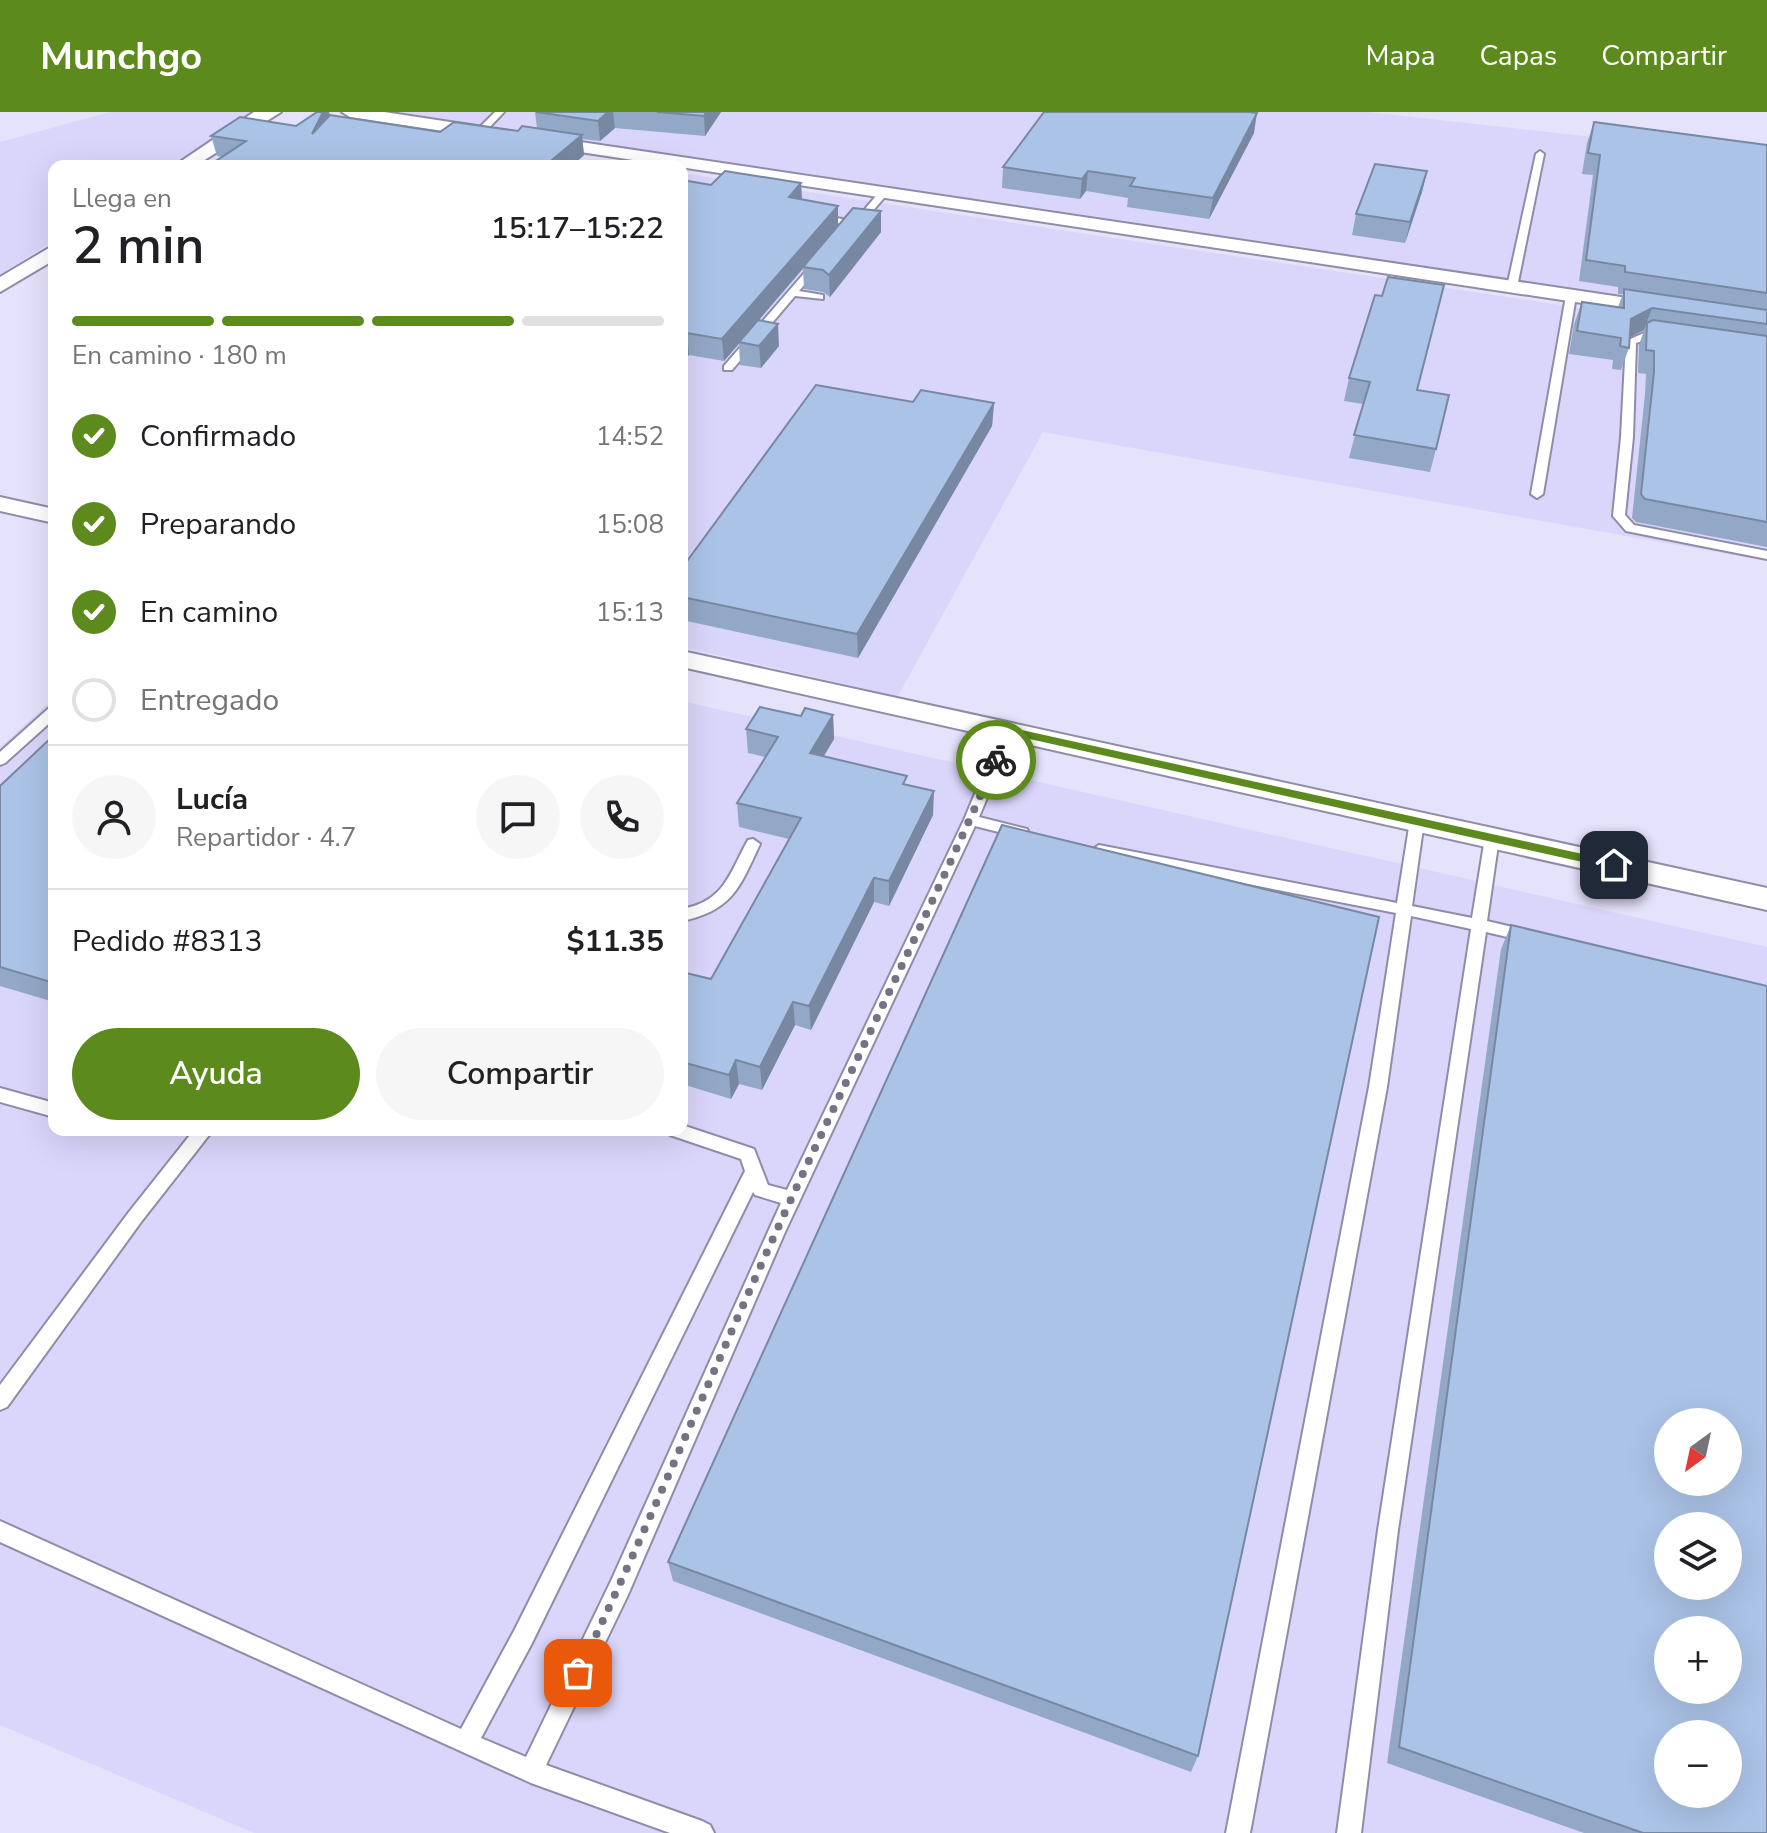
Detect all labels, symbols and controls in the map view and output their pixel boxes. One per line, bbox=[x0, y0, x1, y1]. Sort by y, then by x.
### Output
text: Munchgo bbox=[40, 31, 202, 82]
text: Mapa bbox=[1366, 37, 1435, 75]
text: Capas bbox=[1479, 37, 1557, 75]
text: Compartir bbox=[1601, 37, 1727, 75]
text: Llega en bbox=[72, 181, 172, 216]
text: 15:17–15:22 bbox=[491, 208, 664, 249]
text: 2 min bbox=[72, 210, 205, 281]
text: En camino · 180 m bbox=[72, 338, 287, 373]
icon: check bbox=[72, 414, 116, 458]
text: Confirmado bbox=[140, 416, 296, 457]
text: 14:52 bbox=[596, 419, 664, 454]
icon: check bbox=[72, 502, 116, 546]
text: Preparando bbox=[140, 504, 296, 545]
text: 15:08 bbox=[596, 507, 664, 542]
icon: check bbox=[72, 590, 116, 634]
text: En camino bbox=[140, 592, 278, 633]
text: 15:13 bbox=[596, 595, 664, 630]
text: Entregado bbox=[140, 680, 279, 721]
courier bbox=[956, 720, 1036, 800]
icon: bike bbox=[974, 738, 1018, 782]
button: person bbox=[72, 775, 156, 859]
button: chat bbox=[476, 775, 560, 859]
button: phone bbox=[580, 775, 664, 859]
text: Lucía bbox=[176, 779, 248, 820]
text: Repartidor · 4.7 bbox=[176, 820, 356, 855]
pin bbox=[1580, 831, 1648, 899]
icon: home bbox=[1592, 843, 1636, 887]
text: Pedido #8313 bbox=[72, 921, 263, 962]
text: $11.35 bbox=[567, 921, 664, 962]
button: Ayuda bbox=[72, 1028, 360, 1120]
button: Compartir bbox=[376, 1028, 664, 1120]
north arrow bbox=[1654, 1408, 1742, 1496]
map controls bbox=[1654, 1408, 1742, 1808]
button: layers bbox=[1654, 1512, 1742, 1600]
button: + bbox=[1654, 1616, 1742, 1704]
pin bbox=[544, 1639, 612, 1707]
icon: bag bbox=[556, 1651, 600, 1695]
button: − bbox=[1654, 1720, 1742, 1808]

